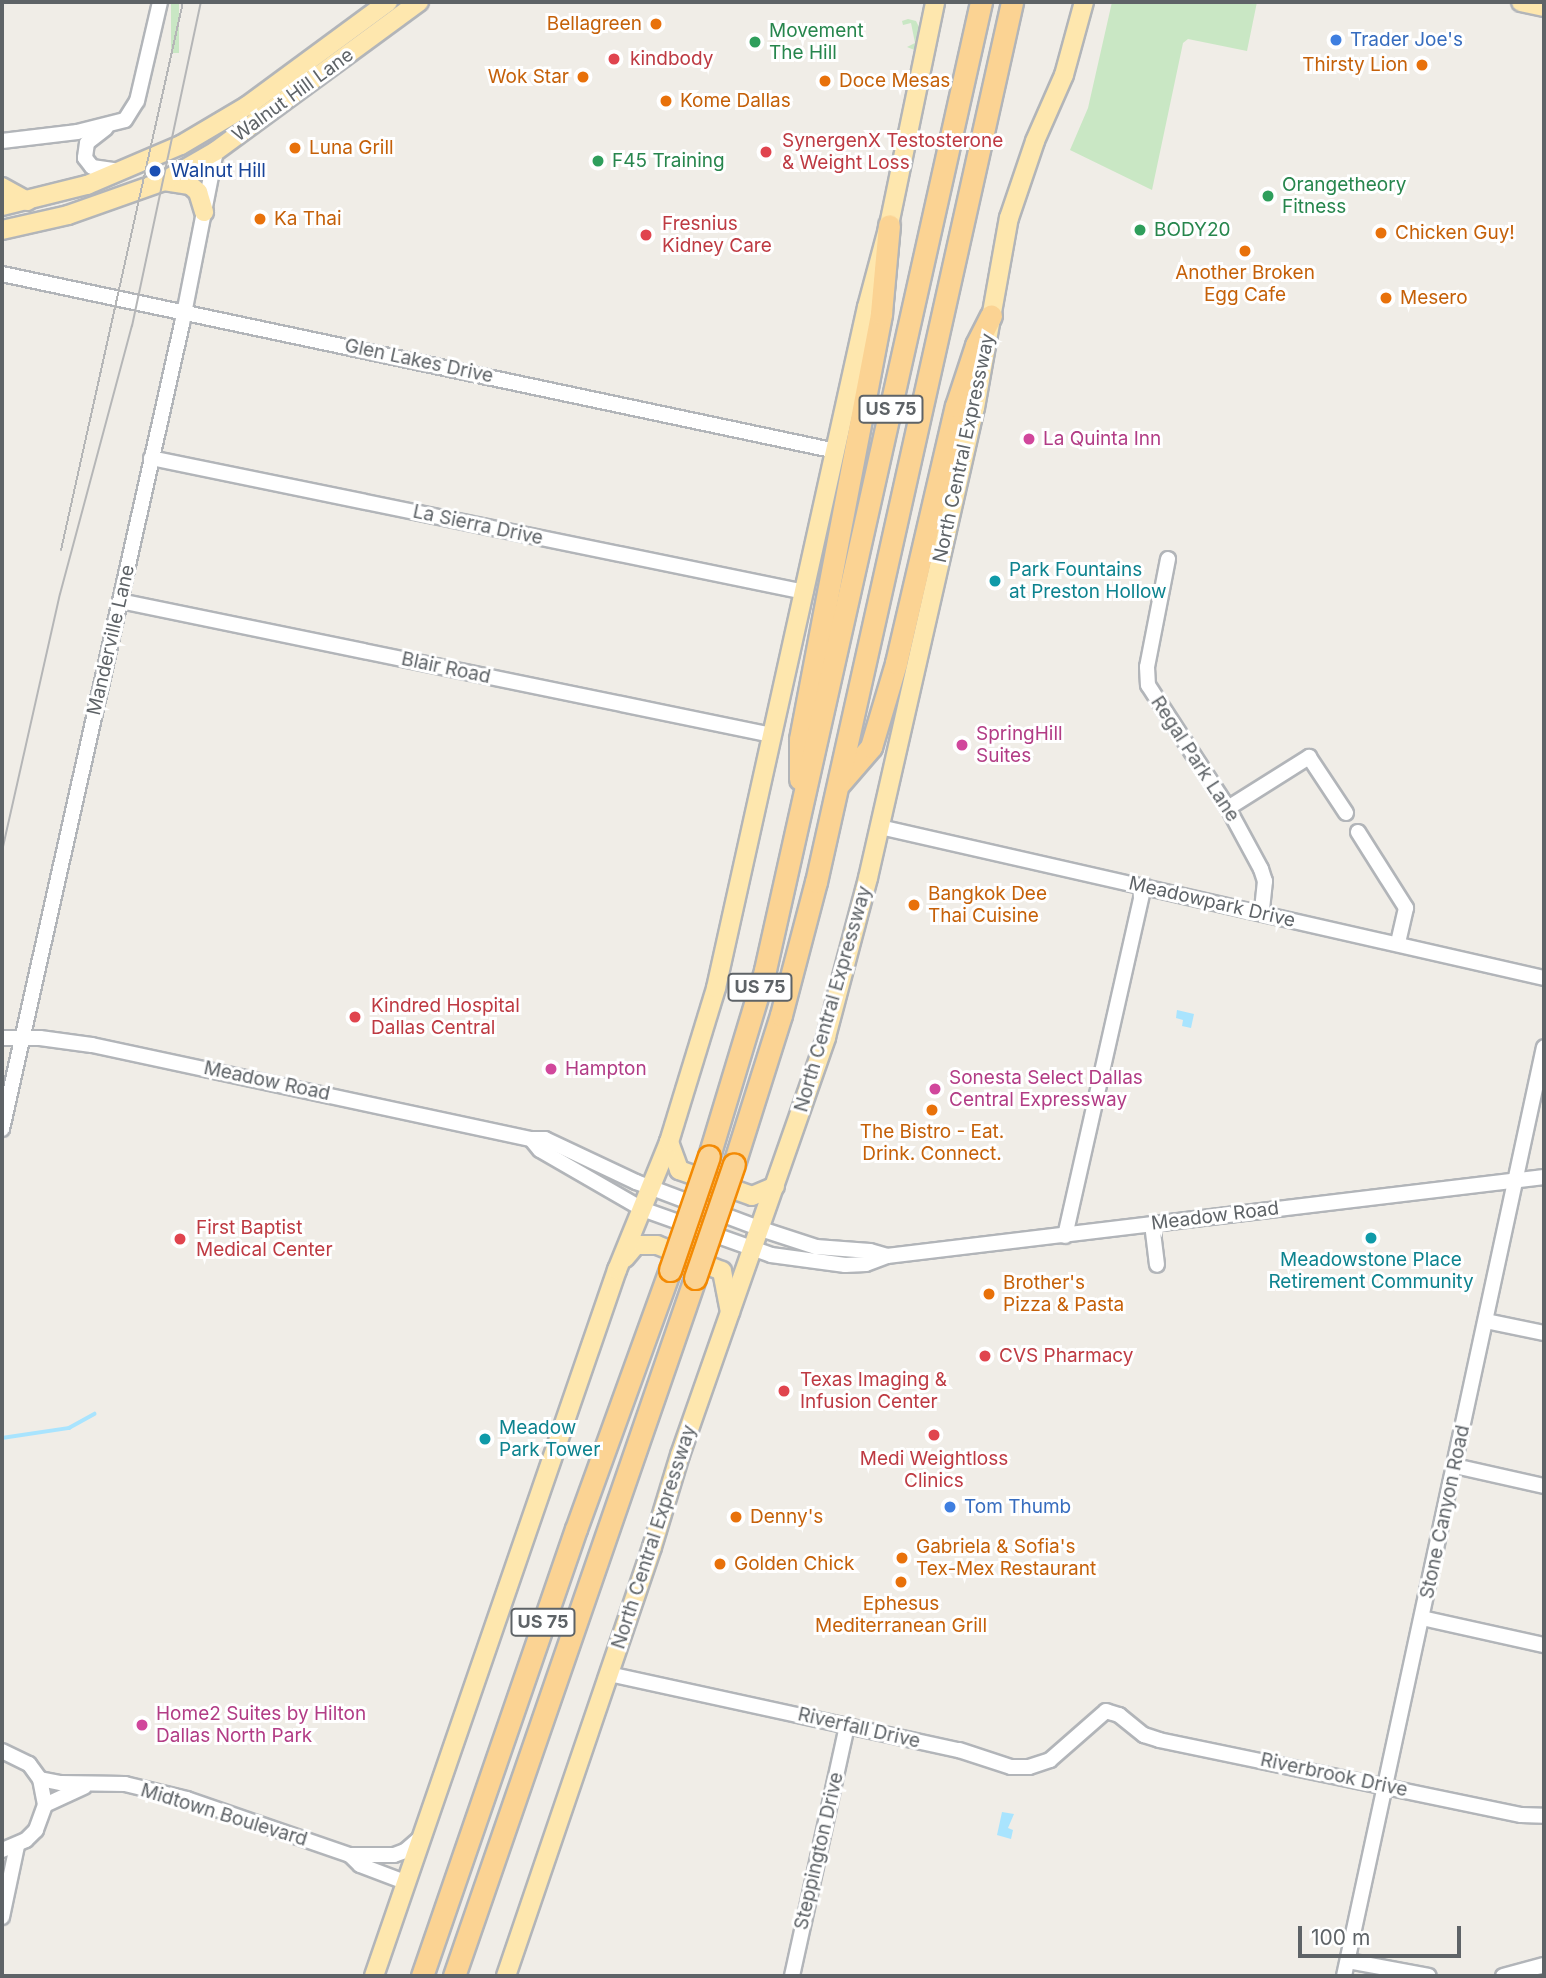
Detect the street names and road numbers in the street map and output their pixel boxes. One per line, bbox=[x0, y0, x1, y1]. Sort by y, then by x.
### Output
street label: Walnut Hill Lane bbox=[228, 43, 358, 147]
street label: North Central Expressway bbox=[929, 331, 999, 565]
street label: Glen Lakes Drive bbox=[343, 334, 495, 388]
road number: US 75 bbox=[858, 394, 924, 424]
street label: La Sierra Drive bbox=[411, 500, 545, 550]
street label: Manderville Lane bbox=[83, 562, 139, 718]
street label: Blair Road bbox=[399, 647, 493, 689]
street label: Regal Park Lane bbox=[1146, 692, 1244, 826]
street label: Meadowpark Drive bbox=[1127, 872, 1297, 932]
street label: North Central Expressway bbox=[790, 883, 876, 1115]
road number: US 75 bbox=[727, 972, 793, 1002]
street label: Meadow Road bbox=[202, 1056, 332, 1106]
street label: Meadow Road bbox=[1150, 1197, 1280, 1235]
street label: North Central Expressway bbox=[607, 1422, 701, 1652]
street label: Stone Canyon Road bbox=[1415, 1423, 1475, 1601]
road number: US 75 bbox=[510, 1608, 576, 1637]
street label: Riverfall Drive bbox=[796, 1703, 922, 1753]
street label: Riverbrook Drive bbox=[1258, 1748, 1410, 1802]
street label: Steppington Drive bbox=[790, 1770, 848, 1932]
street label: Midtown Boulevard bbox=[138, 1779, 310, 1851]

